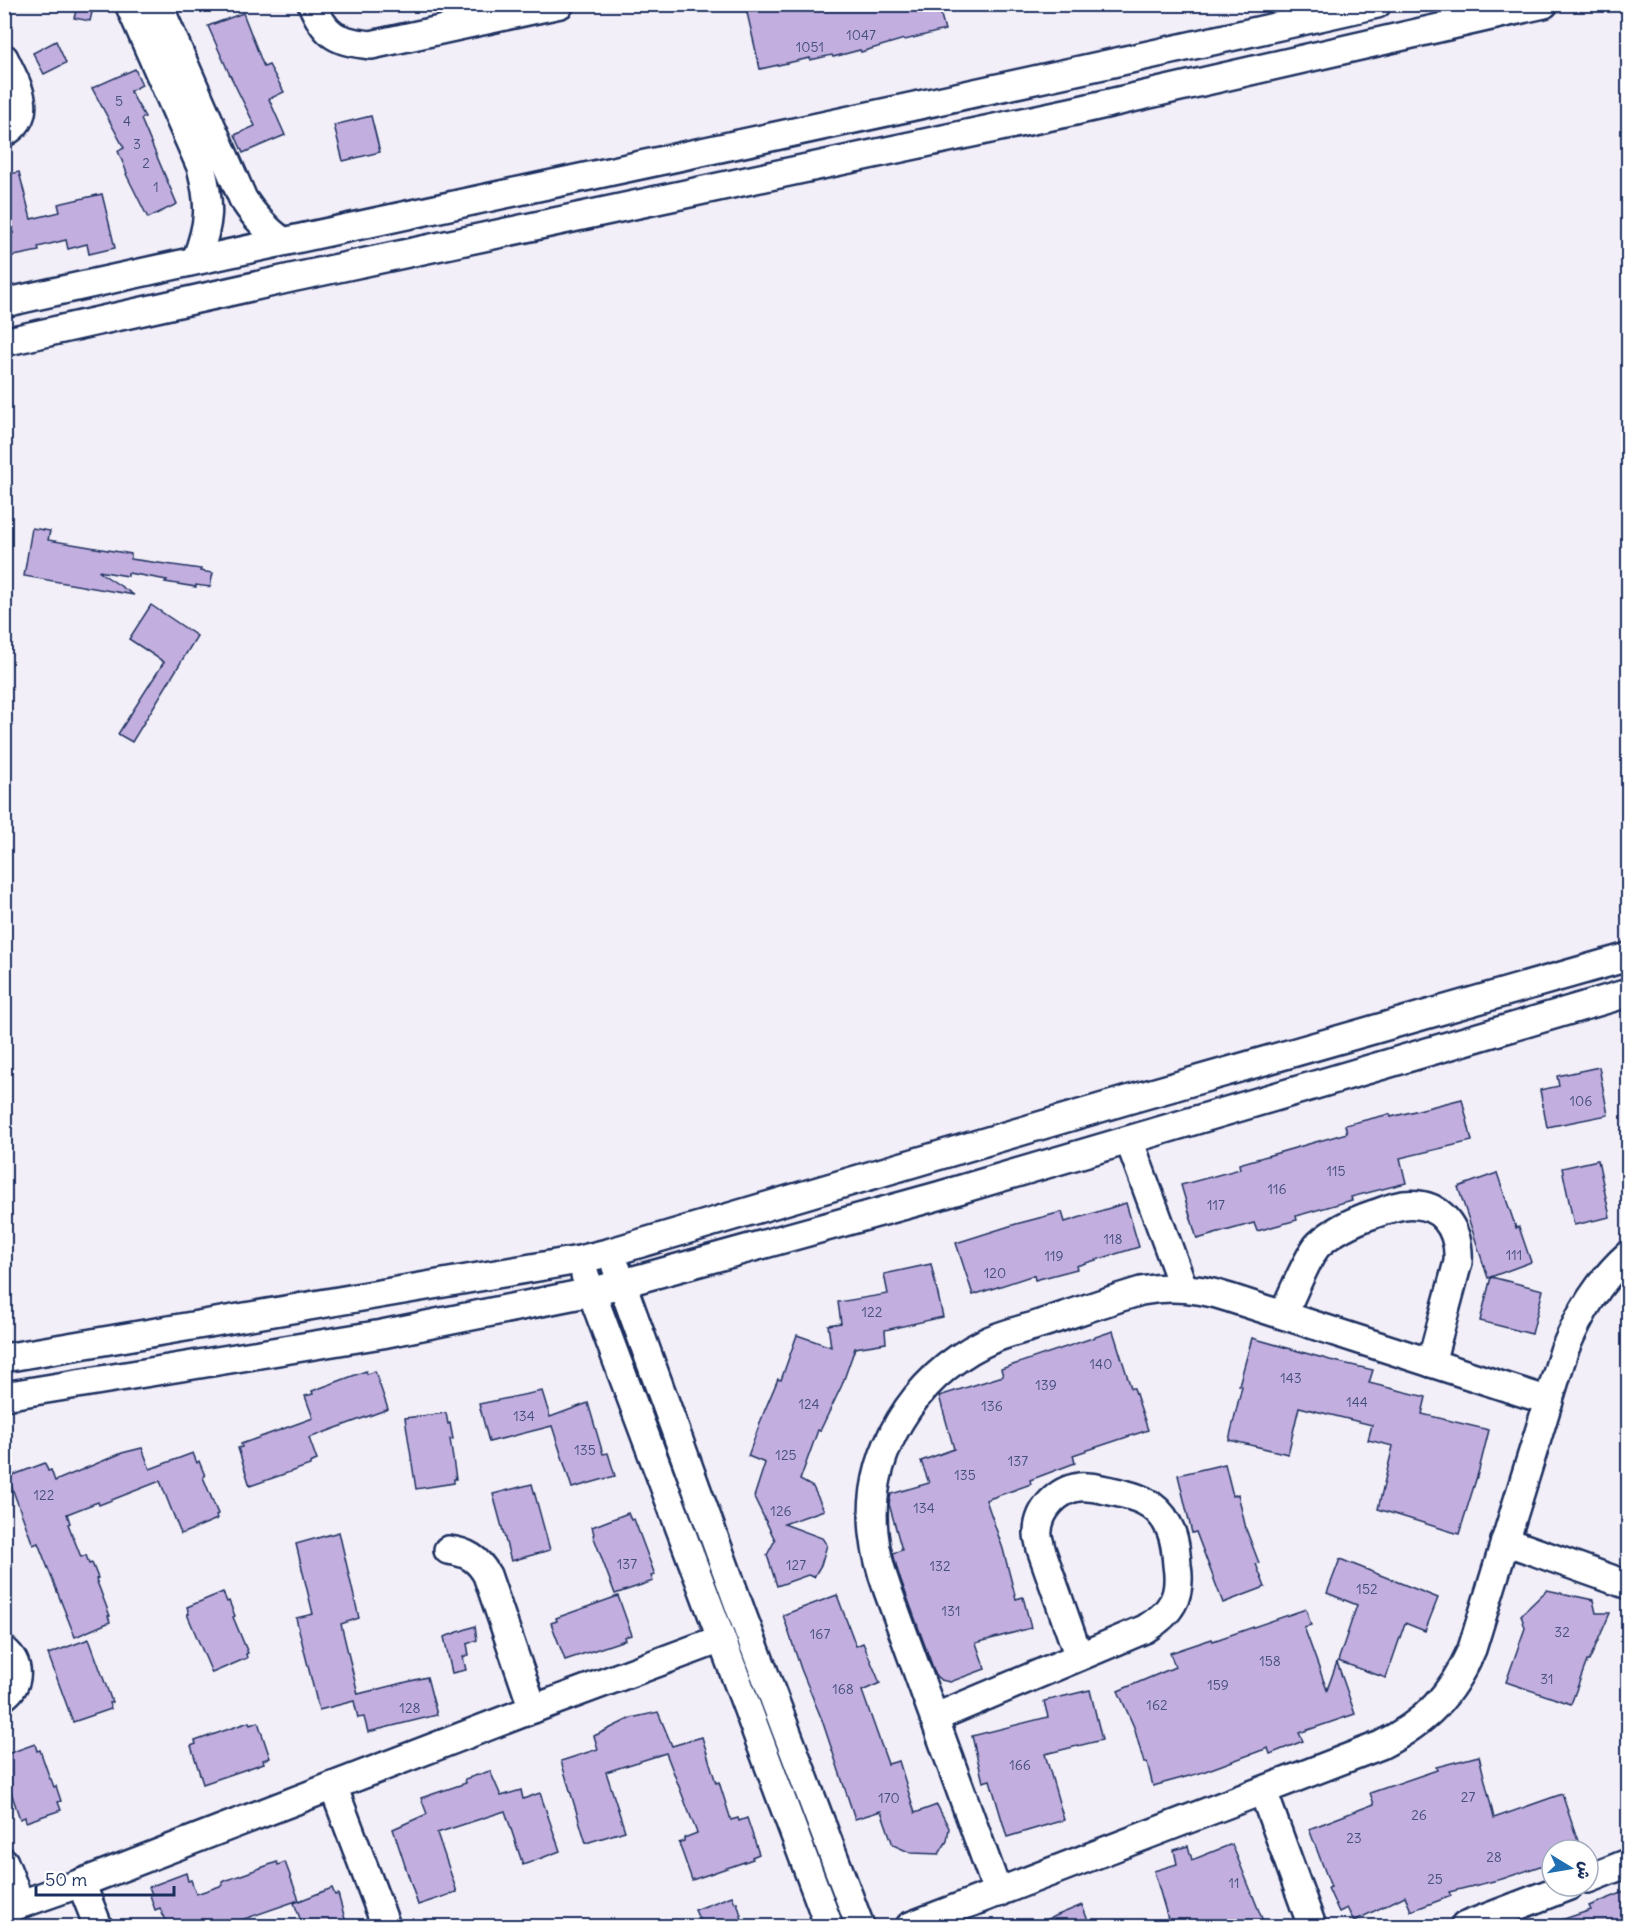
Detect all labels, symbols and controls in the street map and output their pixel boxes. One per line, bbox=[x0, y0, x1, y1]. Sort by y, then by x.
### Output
house number: 1047 bbox=[846, 26, 876, 44]
house number: 1051 bbox=[796, 38, 824, 56]
house number: 5 bbox=[115, 92, 123, 110]
house number: 4 bbox=[123, 112, 131, 130]
house number: 3 bbox=[133, 135, 141, 153]
house number: 2 bbox=[142, 154, 150, 172]
house number: 1 bbox=[153, 178, 159, 196]
house number: 106 bbox=[1570, 1092, 1592, 1110]
house number: 115 bbox=[1326, 1162, 1346, 1180]
house number: 116 bbox=[1267, 1180, 1287, 1198]
house number: 117 bbox=[1207, 1196, 1225, 1214]
house number: 118 bbox=[1103, 1230, 1123, 1248]
house number: 111 bbox=[1506, 1246, 1522, 1264]
house number: 119 bbox=[1044, 1247, 1064, 1265]
house number: 120 bbox=[984, 1264, 1006, 1282]
house number: 122 bbox=[862, 1303, 883, 1321]
house number: 140 bbox=[1090, 1355, 1112, 1373]
house number: 143 bbox=[1280, 1369, 1302, 1387]
house number: 139 bbox=[1035, 1376, 1057, 1394]
house number: 144 bbox=[1346, 1393, 1368, 1411]
house number: 124 bbox=[798, 1395, 820, 1413]
house number: 136 bbox=[981, 1397, 1003, 1415]
house number: 134 bbox=[513, 1407, 535, 1425]
house number: 135 bbox=[574, 1441, 596, 1459]
house number: 125 bbox=[775, 1446, 797, 1464]
house number: 137 bbox=[1008, 1452, 1028, 1470]
house number: 135 bbox=[954, 1466, 976, 1484]
house number: 122 bbox=[34, 1486, 55, 1504]
house number: 134 bbox=[913, 1499, 935, 1517]
house number: 126 bbox=[770, 1502, 792, 1520]
house number: 137 bbox=[617, 1555, 637, 1573]
house number: 127 bbox=[786, 1556, 806, 1574]
house number: 132 bbox=[929, 1557, 951, 1575]
house number: 152 bbox=[1356, 1580, 1378, 1598]
house number: 131 bbox=[942, 1602, 960, 1620]
house number: 32 bbox=[1554, 1623, 1570, 1641]
house number: 167 bbox=[810, 1625, 830, 1643]
house number: 158 bbox=[1259, 1652, 1281, 1670]
house number: 31 bbox=[1540, 1670, 1554, 1688]
house number: 159 bbox=[1207, 1676, 1229, 1694]
house number: 168 bbox=[832, 1680, 854, 1698]
house number: 162 bbox=[1146, 1696, 1168, 1714]
house number: 128 bbox=[399, 1699, 421, 1717]
house number: 166 bbox=[1009, 1756, 1031, 1774]
house number: 27 bbox=[1461, 1788, 1475, 1806]
house number: 170 bbox=[878, 1789, 900, 1807]
house number: 26 bbox=[1411, 1806, 1427, 1824]
house number: 23 bbox=[1346, 1829, 1362, 1847]
north arrow bbox=[1540, 1838, 1600, 1898]
house number: 28 bbox=[1486, 1848, 1502, 1866]
scale bar bbox=[36, 1859, 174, 1897]
text: ش bbox=[1573, 1860, 1596, 1881]
text: 50 m bbox=[45, 1868, 87, 1891]
house number: 25 bbox=[1427, 1870, 1443, 1888]
house number: 11 bbox=[1228, 1874, 1240, 1892]

